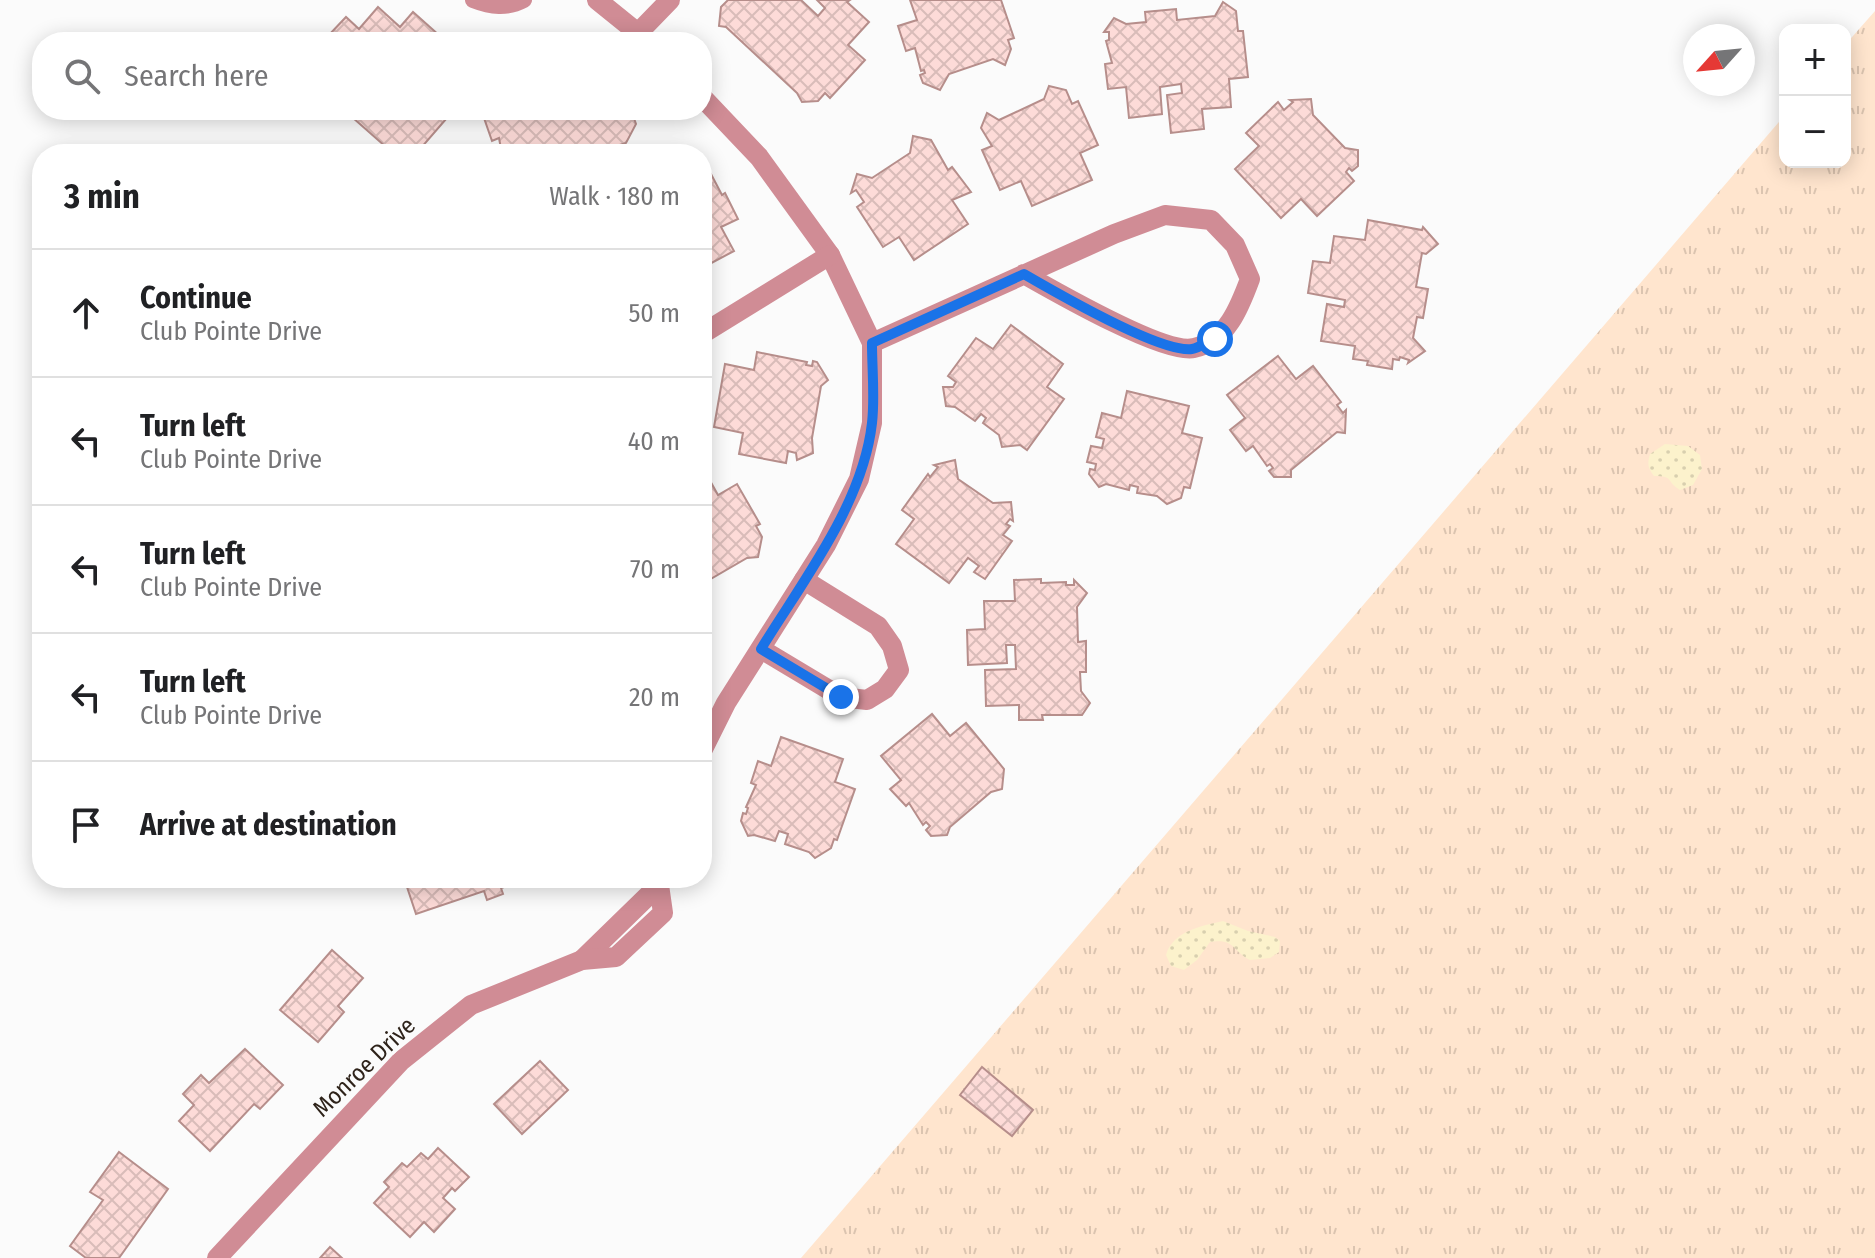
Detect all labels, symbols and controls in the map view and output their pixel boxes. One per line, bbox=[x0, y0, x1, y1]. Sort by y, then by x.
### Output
north arrow bbox=[1683, 24, 1755, 96]
map controls bbox=[1779, 24, 1851, 168]
button: + bbox=[1779, 24, 1851, 96]
search box bbox=[32, 32, 712, 120]
icon: search bbox=[60, 54, 104, 98]
text: Search here bbox=[124, 58, 269, 94]
button: − bbox=[1779, 96, 1851, 168]
text: 3 min bbox=[64, 176, 140, 217]
text: Walk · 180 m bbox=[549, 181, 680, 212]
text: Continue bbox=[140, 280, 252, 316]
icon: ahead bbox=[64, 291, 108, 335]
text: 50 m bbox=[628, 298, 680, 329]
text: Club Pointe Drive bbox=[140, 316, 322, 347]
route start bbox=[1197, 321, 1233, 357]
text: Turn left bbox=[140, 408, 246, 444]
icon: left bbox=[64, 419, 108, 463]
text: 40 m bbox=[628, 426, 680, 457]
text: Club Pointe Drive bbox=[140, 444, 322, 475]
text: Turn left bbox=[140, 536, 246, 572]
icon: left bbox=[64, 547, 108, 591]
text: 70 m bbox=[630, 554, 680, 585]
text: Club Pointe Drive bbox=[140, 572, 322, 603]
text: Turn left bbox=[140, 664, 246, 700]
icon: left bbox=[64, 675, 108, 719]
route end bbox=[823, 679, 859, 715]
text: 20 m bbox=[629, 682, 680, 713]
text: Club Pointe Drive bbox=[140, 700, 322, 731]
icon: arrive bbox=[64, 803, 108, 847]
text: Arrive at destination bbox=[140, 807, 397, 843]
street label: Monroe Drive bbox=[307, 1011, 421, 1123]

